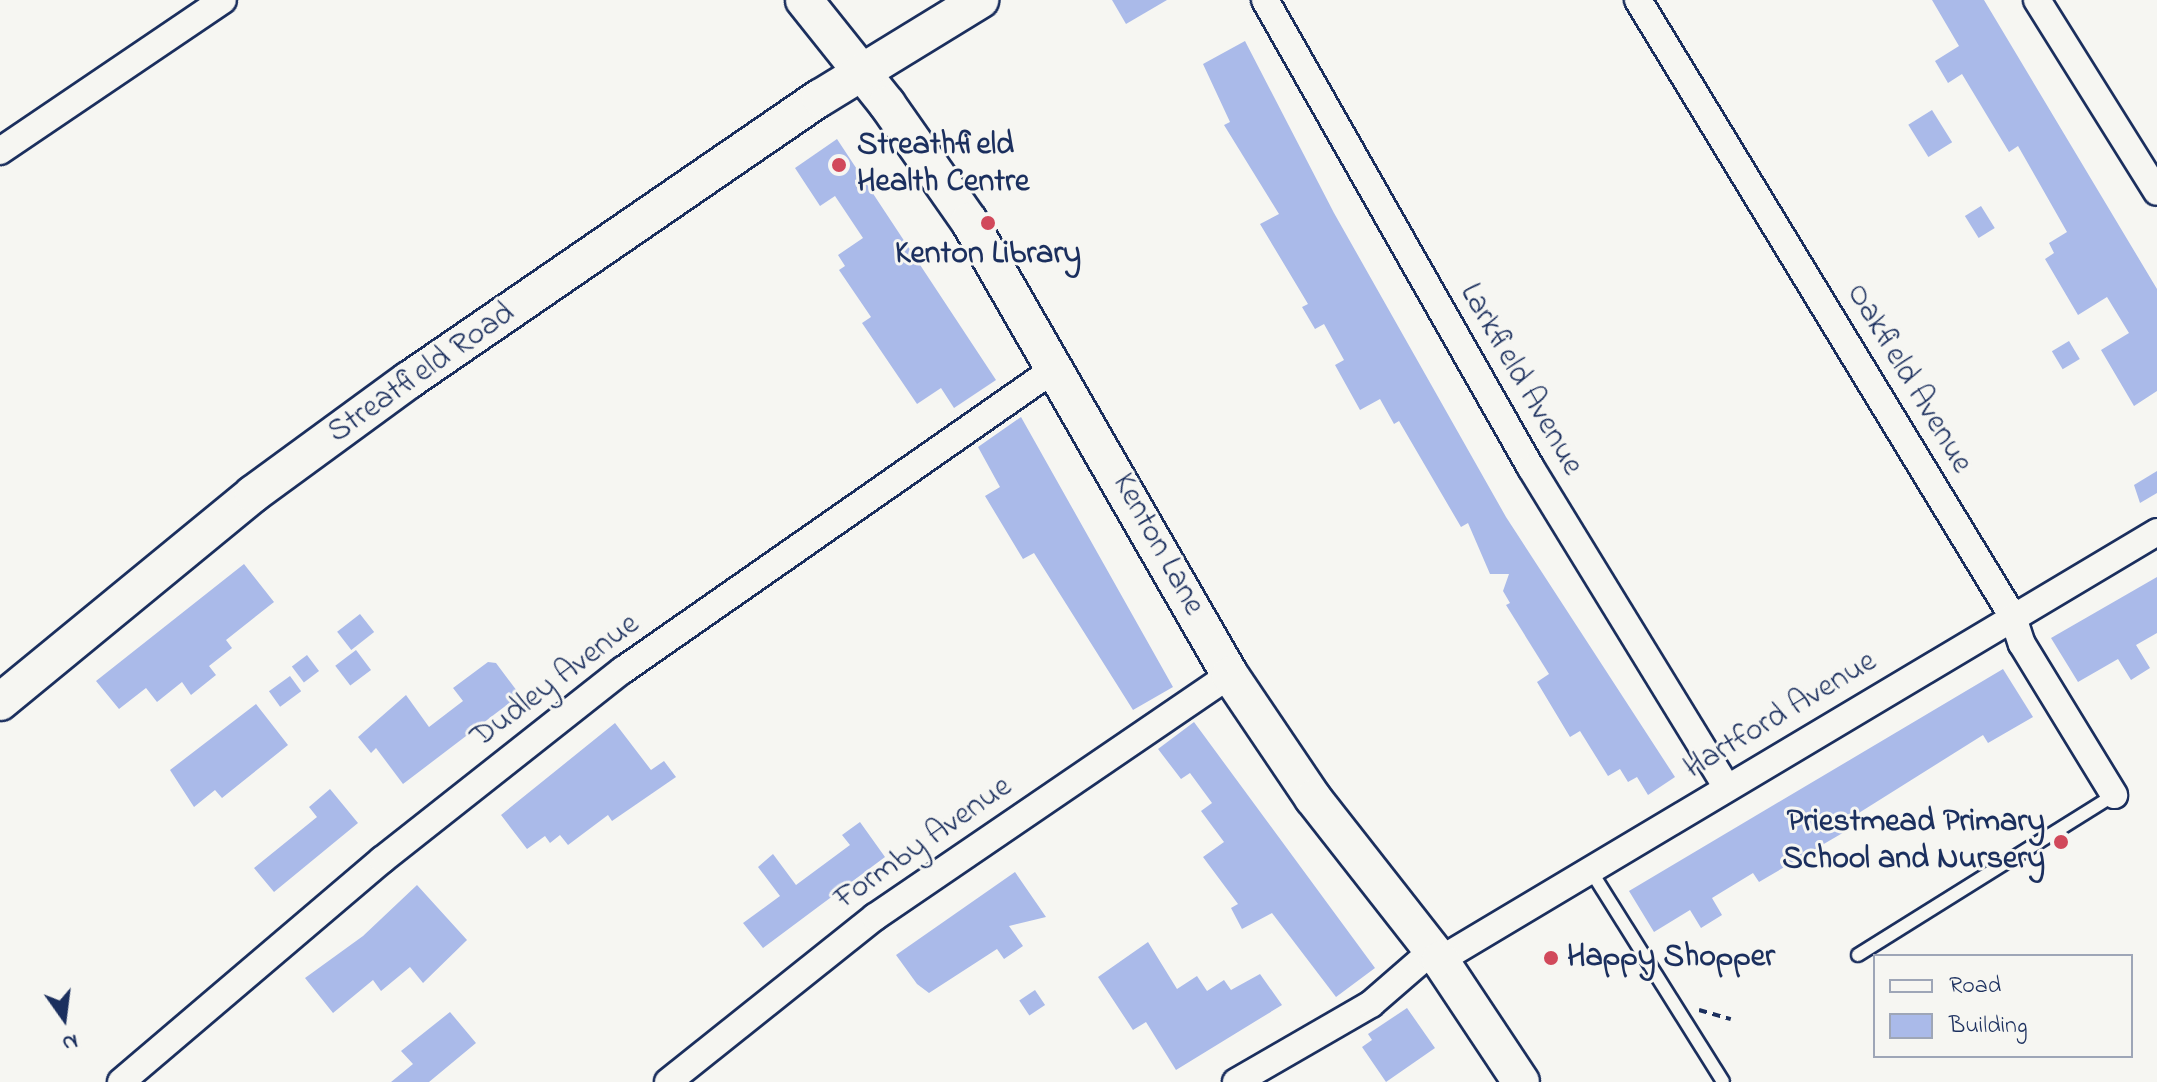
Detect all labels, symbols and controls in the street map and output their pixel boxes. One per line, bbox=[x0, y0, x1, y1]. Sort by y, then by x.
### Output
place label: Streathfield Health Centre bbox=[857, 128, 1029, 203]
marker: Streathfield Health Centre bbox=[828, 154, 850, 176]
marker: Kenton Library bbox=[979, 214, 997, 232]
place label: Kenton Library bbox=[895, 236, 1081, 274]
street label: Larkfield Avenue bbox=[1450, 277, 1590, 483]
street label: Oakfield Avenue bbox=[1836, 277, 1980, 481]
street label: Streatfield Road bbox=[321, 295, 523, 453]
street label: Kenton Lane bbox=[1102, 467, 1212, 623]
street label: Dudley Avenue bbox=[464, 606, 648, 758]
street label: Hartford Avenue bbox=[1678, 643, 1884, 789]
street label: Formby Avenue bbox=[828, 769, 1020, 919]
place label: Priestmead Primary School and Nursery bbox=[1782, 805, 2045, 880]
marker: Priestmead Primary School and Nursery bbox=[2052, 833, 2070, 851]
place label: Happy Shopper bbox=[1567, 939, 1775, 977]
marker: Happy Shopper bbox=[1542, 949, 1560, 967]
legend bbox=[1873, 954, 2133, 1058]
text: Road bbox=[1949, 969, 2001, 1004]
north arrow bbox=[24, 978, 104, 1058]
text: Building bbox=[1949, 1009, 2028, 1044]
text: N bbox=[59, 1024, 81, 1059]

